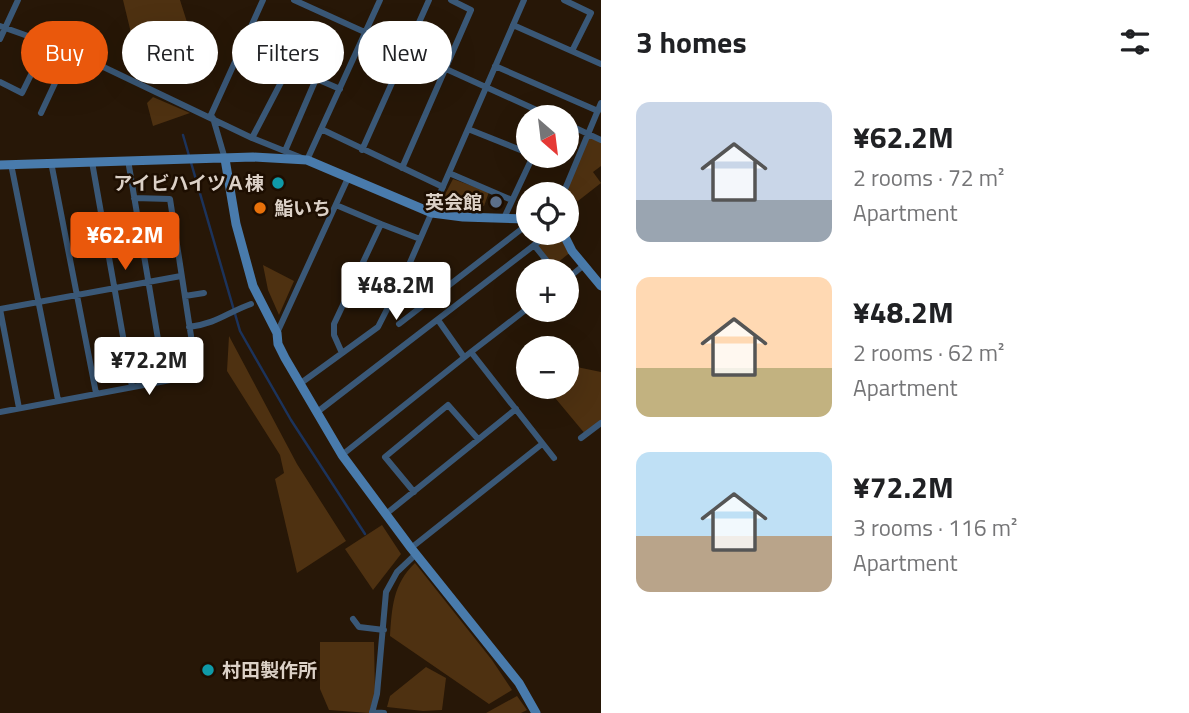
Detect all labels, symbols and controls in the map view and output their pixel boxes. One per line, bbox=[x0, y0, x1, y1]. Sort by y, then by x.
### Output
text: 3 homes bbox=[636, 19, 747, 65]
chip: Buy bbox=[21, 21, 108, 84]
chip: Rent bbox=[122, 21, 218, 84]
chip: Filters bbox=[232, 21, 344, 84]
chip: New bbox=[358, 21, 452, 84]
icon: filters bbox=[1116, 23, 1154, 61]
north arrow bbox=[516, 105, 579, 168]
map controls bbox=[516, 105, 579, 399]
text: ¥62.2M bbox=[853, 114, 954, 160]
icon: home bbox=[692, 130, 776, 214]
text: 2 rooms · 72 m² bbox=[853, 160, 1004, 195]
place label: アイビハイツＡ棟 bbox=[113, 168, 264, 197]
marker: アイビハイツＡ棟 bbox=[270, 175, 286, 191]
button: locate bbox=[516, 182, 579, 245]
place label: 英会館 bbox=[425, 187, 482, 216]
place label: 鮨いち bbox=[274, 193, 331, 222]
marker: 英会館 bbox=[488, 194, 504, 210]
text: Apartment bbox=[853, 195, 958, 230]
marker: 鮨いち bbox=[252, 200, 268, 216]
pin: ¥62.2M bbox=[68, 212, 182, 272]
text: ¥62.2M bbox=[86, 217, 164, 252]
button: + bbox=[516, 259, 579, 322]
pin: ¥48.2M bbox=[339, 262, 453, 322]
text: ¥48.2M bbox=[357, 267, 435, 302]
text: ¥48.2M bbox=[853, 289, 954, 335]
icon: home bbox=[692, 305, 776, 389]
text: 2 rooms · 62 m² bbox=[853, 335, 1004, 370]
button: − bbox=[516, 336, 579, 399]
pin: ¥72.2M bbox=[92, 338, 206, 397]
text: ¥72.2M bbox=[110, 342, 188, 377]
text: Apartment bbox=[853, 370, 958, 405]
text: ¥72.2M bbox=[853, 464, 954, 510]
icon: home bbox=[692, 480, 776, 564]
text: 3 rooms · 116 m² bbox=[853, 510, 1017, 545]
text: Apartment bbox=[853, 545, 958, 580]
place label: 村田製作所 bbox=[222, 655, 317, 684]
marker: 村田製作所 bbox=[200, 662, 216, 678]

